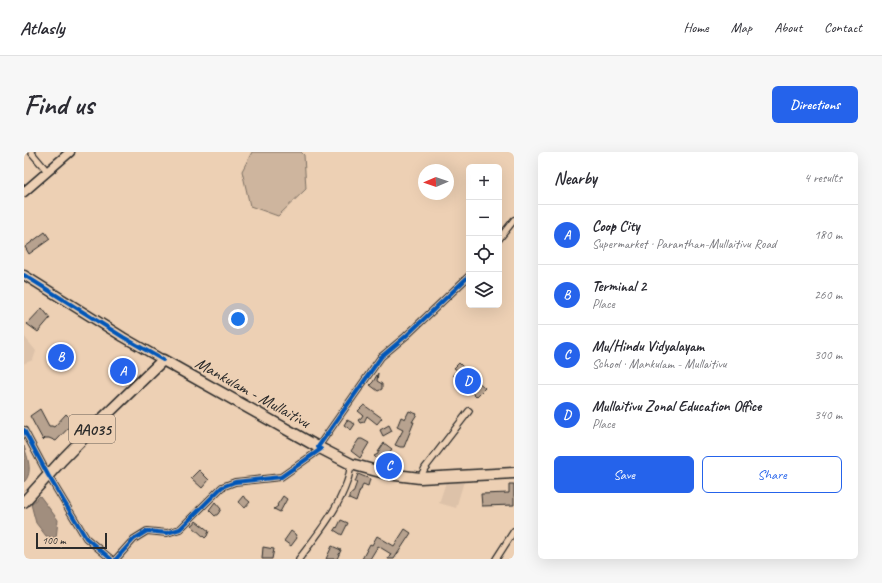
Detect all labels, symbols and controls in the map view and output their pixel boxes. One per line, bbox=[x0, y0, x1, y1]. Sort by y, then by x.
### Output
text: Atlasly bbox=[20, 16, 64, 40]
text: Home bbox=[683, 19, 709, 36]
text: Map bbox=[731, 19, 752, 36]
text: About bbox=[774, 19, 802, 36]
text: Contact bbox=[824, 19, 862, 36]
button: Directions bbox=[772, 86, 858, 123]
text: Find us bbox=[24, 87, 94, 122]
north arrow bbox=[418, 164, 454, 200]
map controls bbox=[466, 164, 502, 308]
button: + bbox=[466, 164, 502, 200]
text: Nearby bbox=[554, 168, 597, 189]
text: 4 results bbox=[804, 170, 842, 186]
button: − bbox=[466, 200, 502, 236]
text: Coop City bbox=[592, 217, 640, 236]
text: A bbox=[564, 227, 570, 243]
text: 180 m bbox=[814, 227, 842, 243]
button: locate bbox=[466, 236, 502, 272]
text: Supermarket · Paranthan-Mullaitivu Road bbox=[592, 236, 776, 252]
button: layers bbox=[466, 272, 502, 308]
text: Terminal 2 bbox=[592, 277, 646, 296]
text: B bbox=[564, 287, 570, 303]
text: 260 m bbox=[814, 287, 842, 303]
text: Place bbox=[592, 296, 615, 312]
your location bbox=[228, 309, 248, 329]
text: Mu/Hindu Vidyalayam bbox=[592, 337, 704, 356]
pin: B bbox=[48, 342, 74, 372]
text: C bbox=[564, 347, 570, 363]
text: 300 m bbox=[814, 347, 842, 363]
street label: Mankulam - Mullaitivu bbox=[192, 352, 315, 434]
pin: A bbox=[110, 356, 136, 386]
text: School · Mankulam - Mullaitivu bbox=[592, 356, 727, 372]
pin: D bbox=[455, 366, 481, 396]
text: Mullaitivu Zonal Education Office bbox=[592, 397, 761, 416]
text: D bbox=[563, 407, 571, 423]
text: 340 m bbox=[814, 407, 842, 423]
road number: AA035 bbox=[69, 415, 115, 443]
text: Place bbox=[592, 416, 615, 432]
pin: C bbox=[376, 451, 402, 481]
button: Save bbox=[554, 456, 694, 493]
button: Share bbox=[702, 456, 842, 493]
scale bar bbox=[36, 531, 107, 550]
text: 100 m bbox=[42, 533, 66, 547]

